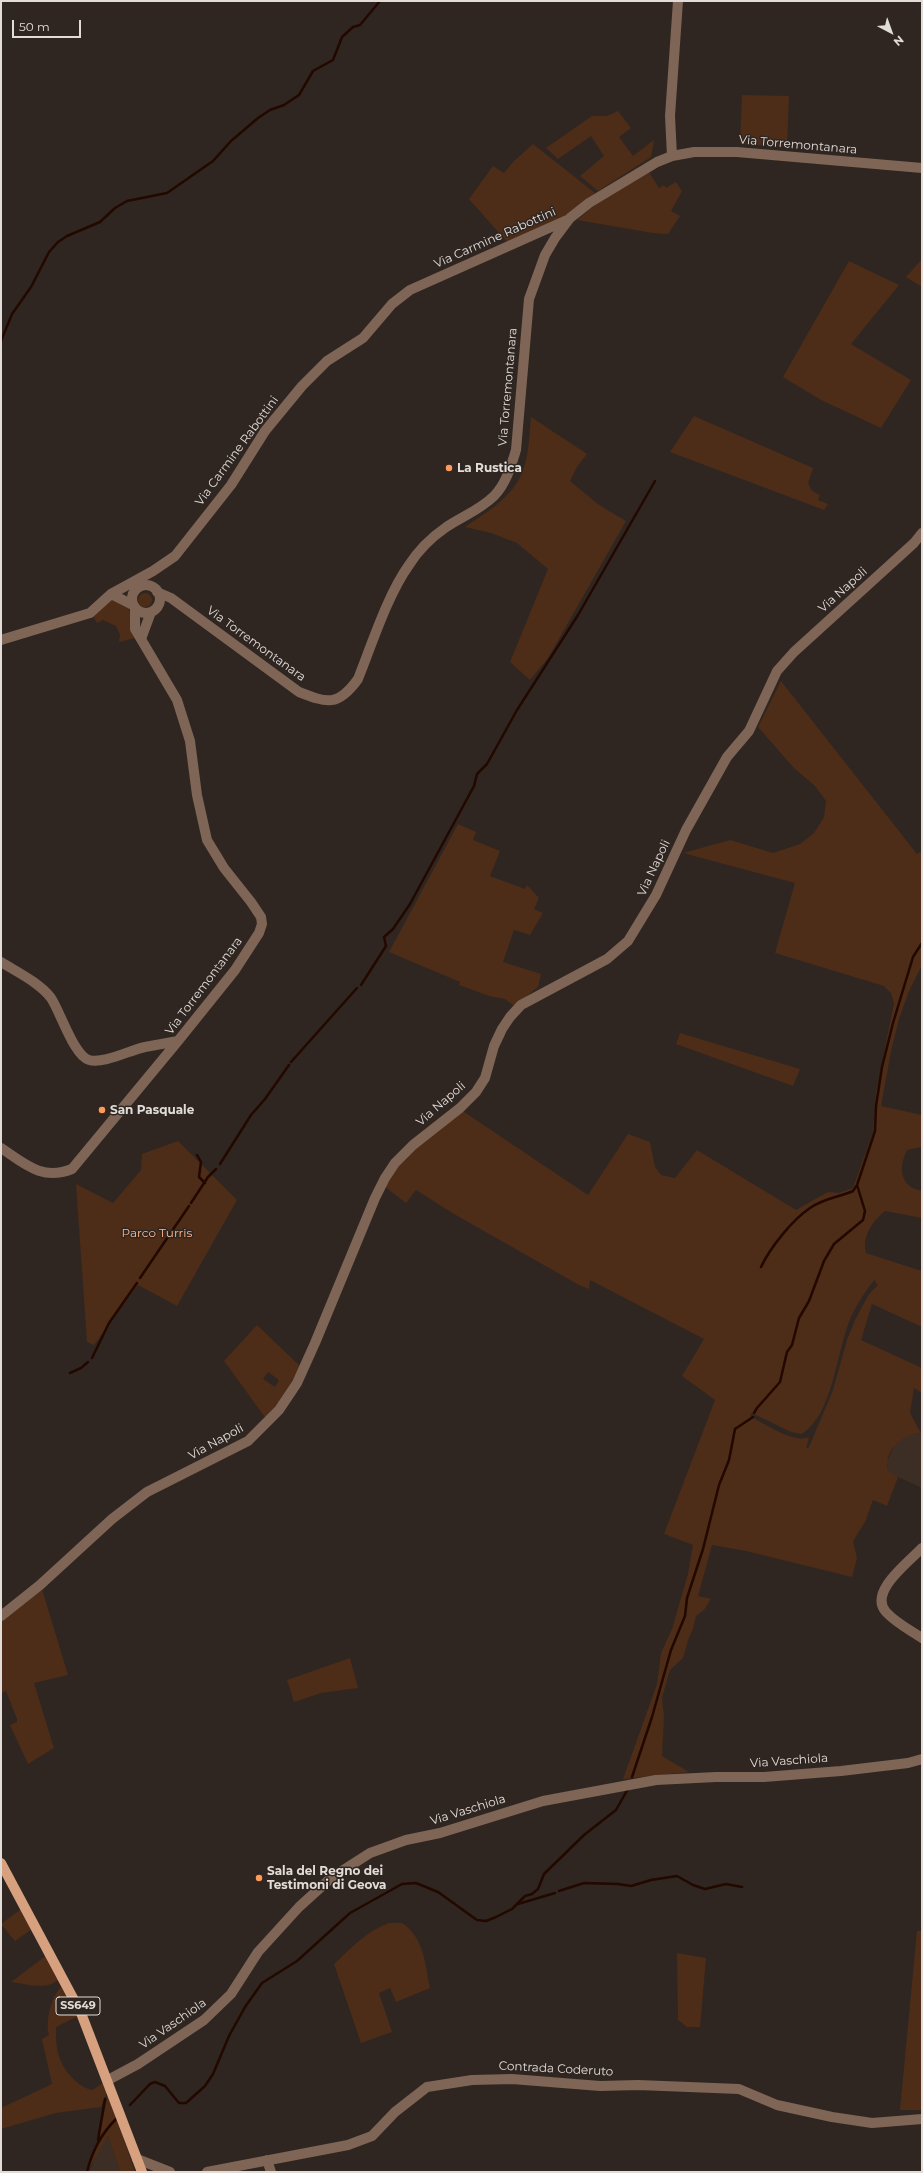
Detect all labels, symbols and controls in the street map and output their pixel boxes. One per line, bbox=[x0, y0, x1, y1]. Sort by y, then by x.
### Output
scale bar bbox=[14, 12, 83, 38]
north arrow bbox=[871, 12, 911, 52]
text: 50 m bbox=[19, 19, 50, 34]
text: N bbox=[891, 33, 907, 49]
street label: Via Torremontanara bbox=[738, 133, 858, 157]
street label: Via Carmine Rabottini bbox=[432, 205, 558, 271]
street label: Via Torremontanara bbox=[496, 327, 520, 447]
street label: Via Carmine Rabottini bbox=[192, 393, 282, 509]
place label: La Rustica bbox=[457, 461, 522, 475]
marker: La Rustica bbox=[444, 463, 454, 473]
street label: Via Napoli bbox=[816, 564, 870, 616]
street label: Via Torremontanara bbox=[204, 603, 308, 685]
street label: Via Napoli bbox=[635, 838, 673, 898]
street label: Via Torremontanara bbox=[163, 934, 245, 1038]
street label: Via Napoli bbox=[413, 1079, 469, 1129]
place label: San Pasquale bbox=[110, 1103, 194, 1117]
marker: San Pasquale bbox=[97, 1105, 107, 1115]
park label: Parco Turris bbox=[122, 1226, 192, 1240]
street label: Via Napoli bbox=[186, 1421, 246, 1463]
street label: Via Vaschiola bbox=[750, 1751, 828, 1771]
street label: Via Vaschiola bbox=[429, 1792, 507, 1828]
place label: Sala del Regno dei Testimoni di Geova bbox=[267, 1864, 386, 1892]
marker: Sala del Regno dei Testimoni di Geova bbox=[254, 1873, 264, 1883]
street label: Via Vaschiola bbox=[137, 1996, 209, 2052]
road number: SS649 bbox=[56, 1997, 100, 2015]
street label: Contrada Coderuto bbox=[498, 2059, 614, 2079]

